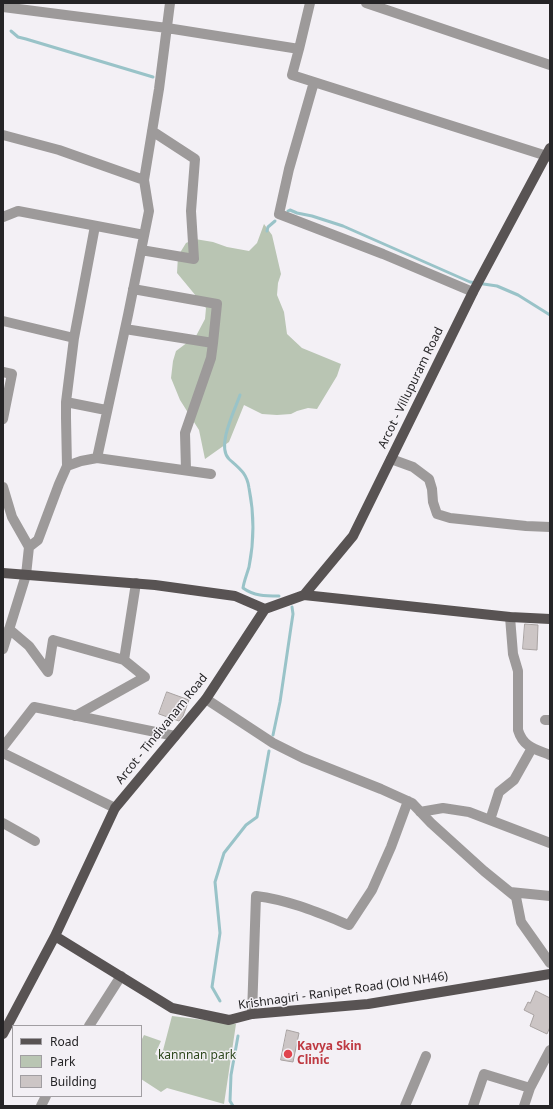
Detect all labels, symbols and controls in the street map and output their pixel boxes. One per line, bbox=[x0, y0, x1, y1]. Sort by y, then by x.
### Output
street label: Arcot - Villupuram Road bbox=[375, 325, 447, 451]
street label: Arcot - Tindivanam Road bbox=[113, 671, 211, 787]
street label: Krishnagiri - Ranipet Road (Old NH46) bbox=[237, 969, 449, 1013]
legend bbox=[12, 1025, 142, 1097]
text: Road bbox=[50, 1033, 79, 1050]
place label: Kavya Skin Clinic bbox=[297, 1040, 362, 1068]
marker: Kavya Skin Clinic bbox=[282, 1048, 294, 1060]
park label: kannnan park bbox=[158, 1049, 236, 1063]
text: Park bbox=[50, 1053, 75, 1070]
text: Building bbox=[50, 1073, 97, 1090]

